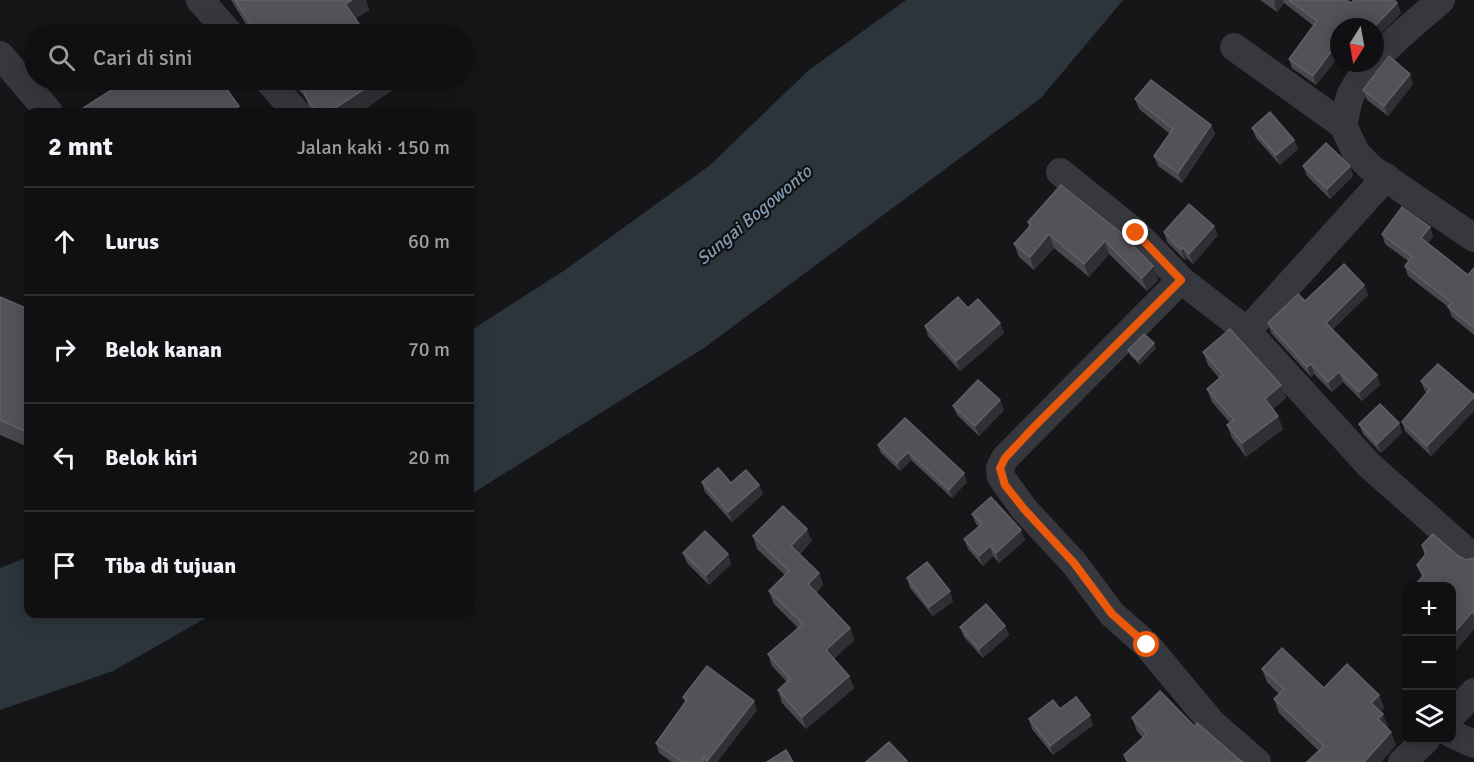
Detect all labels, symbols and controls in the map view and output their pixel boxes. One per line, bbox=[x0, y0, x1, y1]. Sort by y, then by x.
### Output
north arrow bbox=[1330, 18, 1384, 72]
search box bbox=[24, 24, 474, 90]
icon: search bbox=[45, 41, 78, 74]
text: Cari di sini bbox=[93, 44, 193, 71]
text: 2 mnt bbox=[48, 131, 113, 163]
text: Jalan kaki · 150 m bbox=[297, 135, 450, 160]
water label: Sungai Bogowonto bbox=[692, 159, 817, 270]
route end bbox=[1122, 219, 1148, 245]
icon: ahead bbox=[48, 225, 81, 258]
text: Lurus bbox=[105, 228, 159, 255]
text: 60 m bbox=[408, 229, 450, 254]
icon: right bbox=[48, 333, 81, 366]
text: Belok kanan bbox=[105, 336, 222, 363]
text: 70 m bbox=[408, 337, 450, 362]
icon: left bbox=[48, 441, 81, 474]
text: Belok kiri bbox=[105, 444, 198, 471]
text: 20 m bbox=[408, 445, 450, 470]
icon: arrive bbox=[48, 549, 81, 582]
text: Tiba di tujuan bbox=[105, 552, 236, 579]
map controls bbox=[1402, 582, 1456, 744]
button: + bbox=[1402, 582, 1456, 636]
route start bbox=[1133, 631, 1159, 657]
button: − bbox=[1402, 636, 1456, 690]
button: layers bbox=[1402, 690, 1456, 744]

